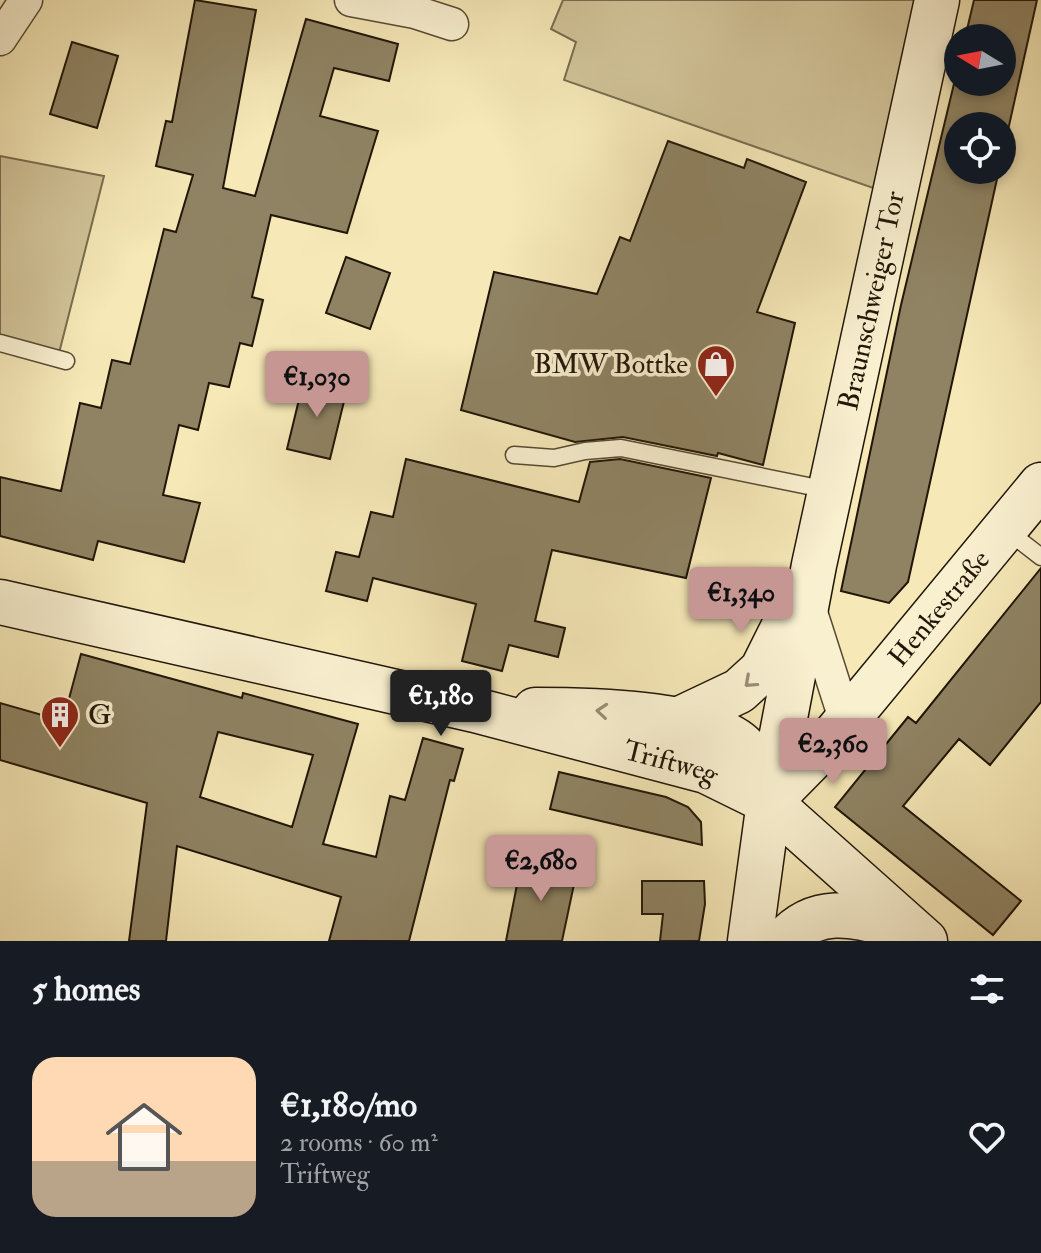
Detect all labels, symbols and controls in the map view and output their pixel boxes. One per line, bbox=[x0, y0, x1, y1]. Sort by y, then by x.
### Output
north arrow bbox=[944, 24, 1016, 96]
map controls bbox=[944, 24, 1016, 184]
button: locate bbox=[944, 112, 1016, 184]
street label: Braunschweiger Tor bbox=[831, 187, 913, 414]
shop icon: BMW Bottke bbox=[695, 343, 737, 398]
place label: BMW Bottke bbox=[534, 347, 688, 382]
pin: €1,030 bbox=[252, 351, 382, 419]
text: €1,030 bbox=[283, 361, 351, 393]
street label: Henkestraße bbox=[881, 543, 998, 674]
pin: €1,340 bbox=[676, 567, 806, 635]
text: €1,340 bbox=[707, 577, 775, 609]
pin: €1,180 bbox=[376, 670, 506, 738]
one-way arrow bbox=[744, 672, 759, 686]
text: €1,180 bbox=[408, 680, 474, 712]
building icon: G bbox=[39, 694, 81, 749]
place label: G bbox=[88, 698, 112, 733]
one-way arrow bbox=[595, 703, 608, 720]
pin: €2,360 bbox=[768, 718, 898, 786]
text: €2,360 bbox=[798, 728, 868, 760]
street label: Triftweg bbox=[620, 733, 726, 793]
pin: €2,680 bbox=[476, 835, 606, 903]
text: €2,680 bbox=[504, 845, 578, 877]
icon: filters bbox=[965, 967, 1009, 1011]
text: 5 homes bbox=[32, 968, 140, 1011]
text: €1,180/mo bbox=[280, 1084, 417, 1127]
icon: home bbox=[96, 1089, 192, 1185]
icon: heart bbox=[965, 1115, 1009, 1159]
text: 2 rooms · 60 m² bbox=[280, 1127, 438, 1159]
text: Triftweg bbox=[280, 1159, 369, 1191]

